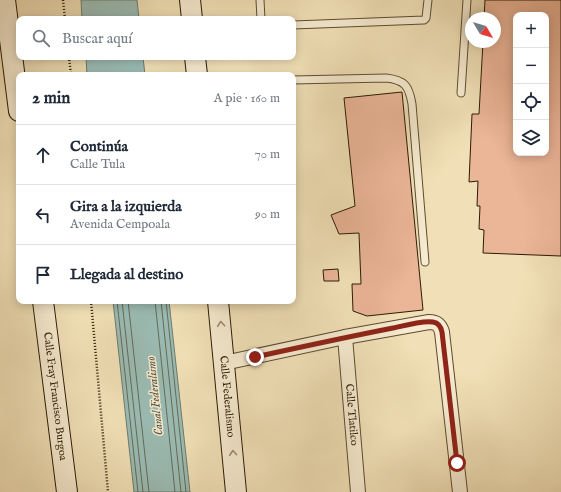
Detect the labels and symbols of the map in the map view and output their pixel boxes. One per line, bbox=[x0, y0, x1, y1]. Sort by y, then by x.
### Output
north arrow bbox=[465, 12, 501, 48]
one-way arrow bbox=[216, 321, 225, 327]
street label: Calle Fray Francisco Burgoa bbox=[40, 331, 70, 462]
route end bbox=[246, 348, 264, 366]
street label: Calle Federalismo bbox=[216, 355, 238, 438]
water label: Canal Federalismo bbox=[143, 356, 167, 436]
street label: Calle Tlatilco bbox=[342, 383, 361, 446]
one-way arrow bbox=[228, 450, 237, 456]
route start bbox=[448, 454, 466, 472]

